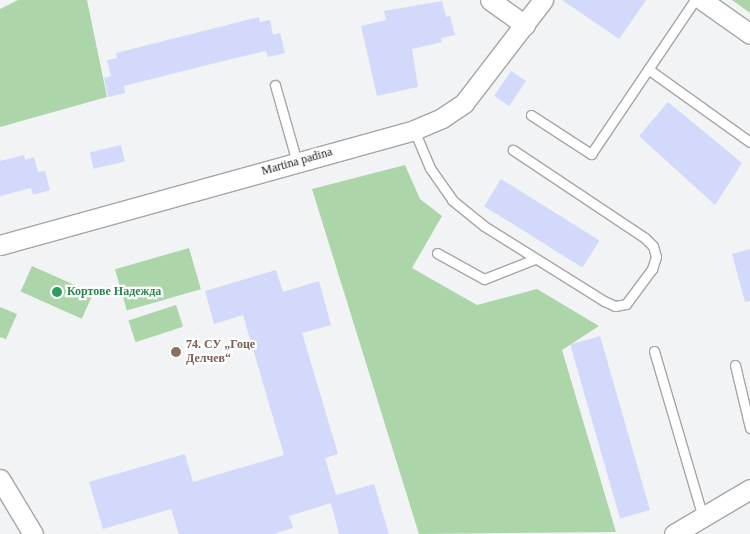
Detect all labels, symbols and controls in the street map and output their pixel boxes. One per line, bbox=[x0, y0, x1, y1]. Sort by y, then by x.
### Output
street label: Martina padina bbox=[260, 145, 334, 179]
place label: Кортове Надежда bbox=[67, 285, 161, 299]
marker: Кортове Надежда bbox=[51, 286, 63, 298]
place label: 74. СУ „Гоце Делчев“ bbox=[186, 338, 255, 366]
marker: 74. СУ „Гоце Делчев“ bbox=[170, 346, 182, 358]

